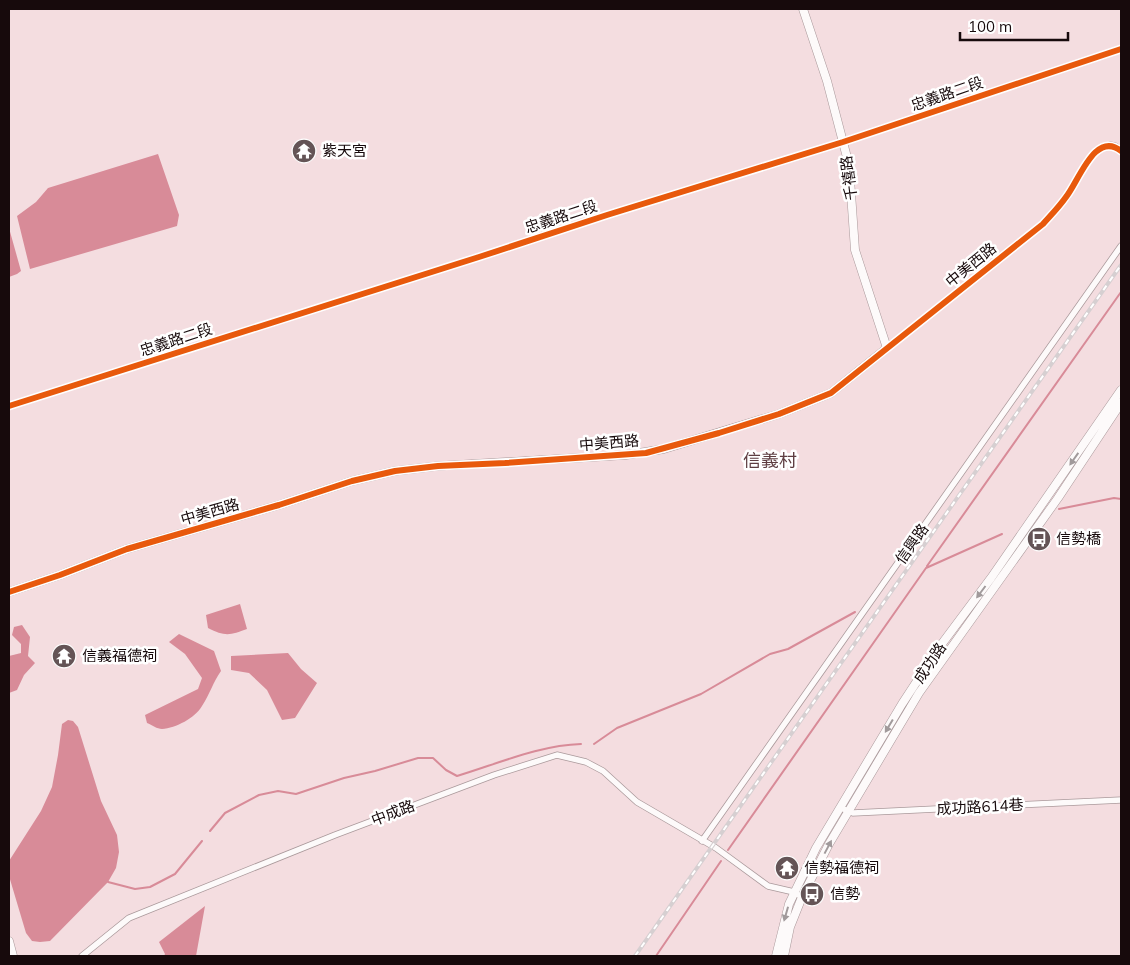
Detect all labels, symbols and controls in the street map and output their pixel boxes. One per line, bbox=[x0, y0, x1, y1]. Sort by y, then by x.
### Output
scale bar bbox=[960, 10, 1068, 42]
text: 100 m bbox=[968, 17, 1012, 36]
street label: 忠義路二段 bbox=[908, 72, 985, 115]
temple icon: 紫天宮 bbox=[291, 138, 317, 164]
place label: 紫天宮 bbox=[322, 141, 367, 160]
street label: 千禧路 bbox=[836, 155, 861, 202]
street label: 忠義路二段 bbox=[522, 196, 599, 237]
street label: 中美西路 bbox=[941, 238, 1000, 291]
street label: 忠義路二段 bbox=[137, 319, 214, 360]
street label: 中美西路 bbox=[578, 430, 640, 455]
district label: 信義村 bbox=[743, 449, 797, 472]
one-way arrow bbox=[1069, 452, 1079, 466]
street label: 中美西路 bbox=[178, 494, 241, 529]
street label: 信興路 bbox=[891, 520, 932, 568]
bus stop icon: 信勢橋 bbox=[1026, 526, 1052, 552]
place label: 信勢橋 bbox=[1056, 529, 1101, 548]
one-way arrow bbox=[976, 585, 986, 599]
street label: 成功路 bbox=[909, 639, 950, 687]
temple icon: 信義福德祠 bbox=[51, 643, 77, 669]
place label: 信義福德祠 bbox=[82, 646, 157, 665]
one-way arrow bbox=[884, 719, 893, 732]
street label: 成功路614巷 bbox=[936, 795, 1024, 818]
street label: 中成路 bbox=[368, 796, 417, 829]
one-way arrow bbox=[824, 839, 832, 854]
temple icon: 信勢福德祠 bbox=[774, 855, 800, 881]
place label: 信勢福德祠 bbox=[804, 858, 879, 877]
bus stop icon: 信勢 bbox=[799, 881, 825, 907]
place label: 信勢 bbox=[830, 884, 860, 903]
one-way arrow bbox=[782, 907, 790, 922]

